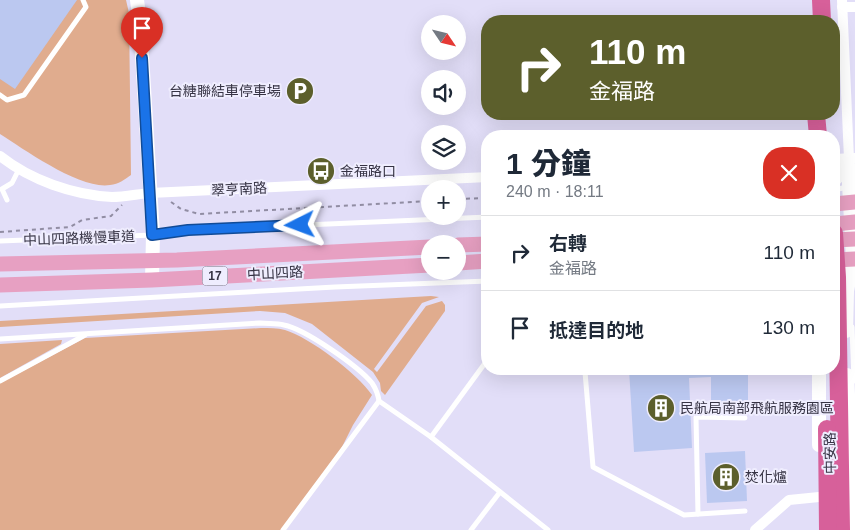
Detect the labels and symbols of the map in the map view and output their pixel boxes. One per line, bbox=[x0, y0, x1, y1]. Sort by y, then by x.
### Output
pin bbox=[121, 7, 163, 58]
north arrow bbox=[421, 15, 466, 60]
parking icon: 台糖聯結車停車場 bbox=[285, 76, 315, 106]
place label: 台糖聯結車停車場 bbox=[169, 83, 281, 99]
bus stop icon: 金福路口 bbox=[306, 156, 336, 186]
place label: 金福路口 bbox=[340, 163, 396, 179]
street label: 翠亨南路 bbox=[211, 180, 267, 198]
position arrow bbox=[273, 198, 325, 250]
street label: 中山四路機慢車道 bbox=[23, 228, 135, 248]
street label: 中山四路 bbox=[247, 264, 303, 282]
road number: 17 bbox=[202, 266, 228, 286]
building icon: 民航局南部飛航服務園區 bbox=[646, 393, 676, 423]
place label: 民航局南部飛航服務園區 bbox=[680, 400, 834, 416]
street label: 中安路 bbox=[822, 432, 838, 474]
building icon: 焚化爐 bbox=[711, 462, 741, 492]
place label: 焚化爐 bbox=[745, 469, 787, 485]

